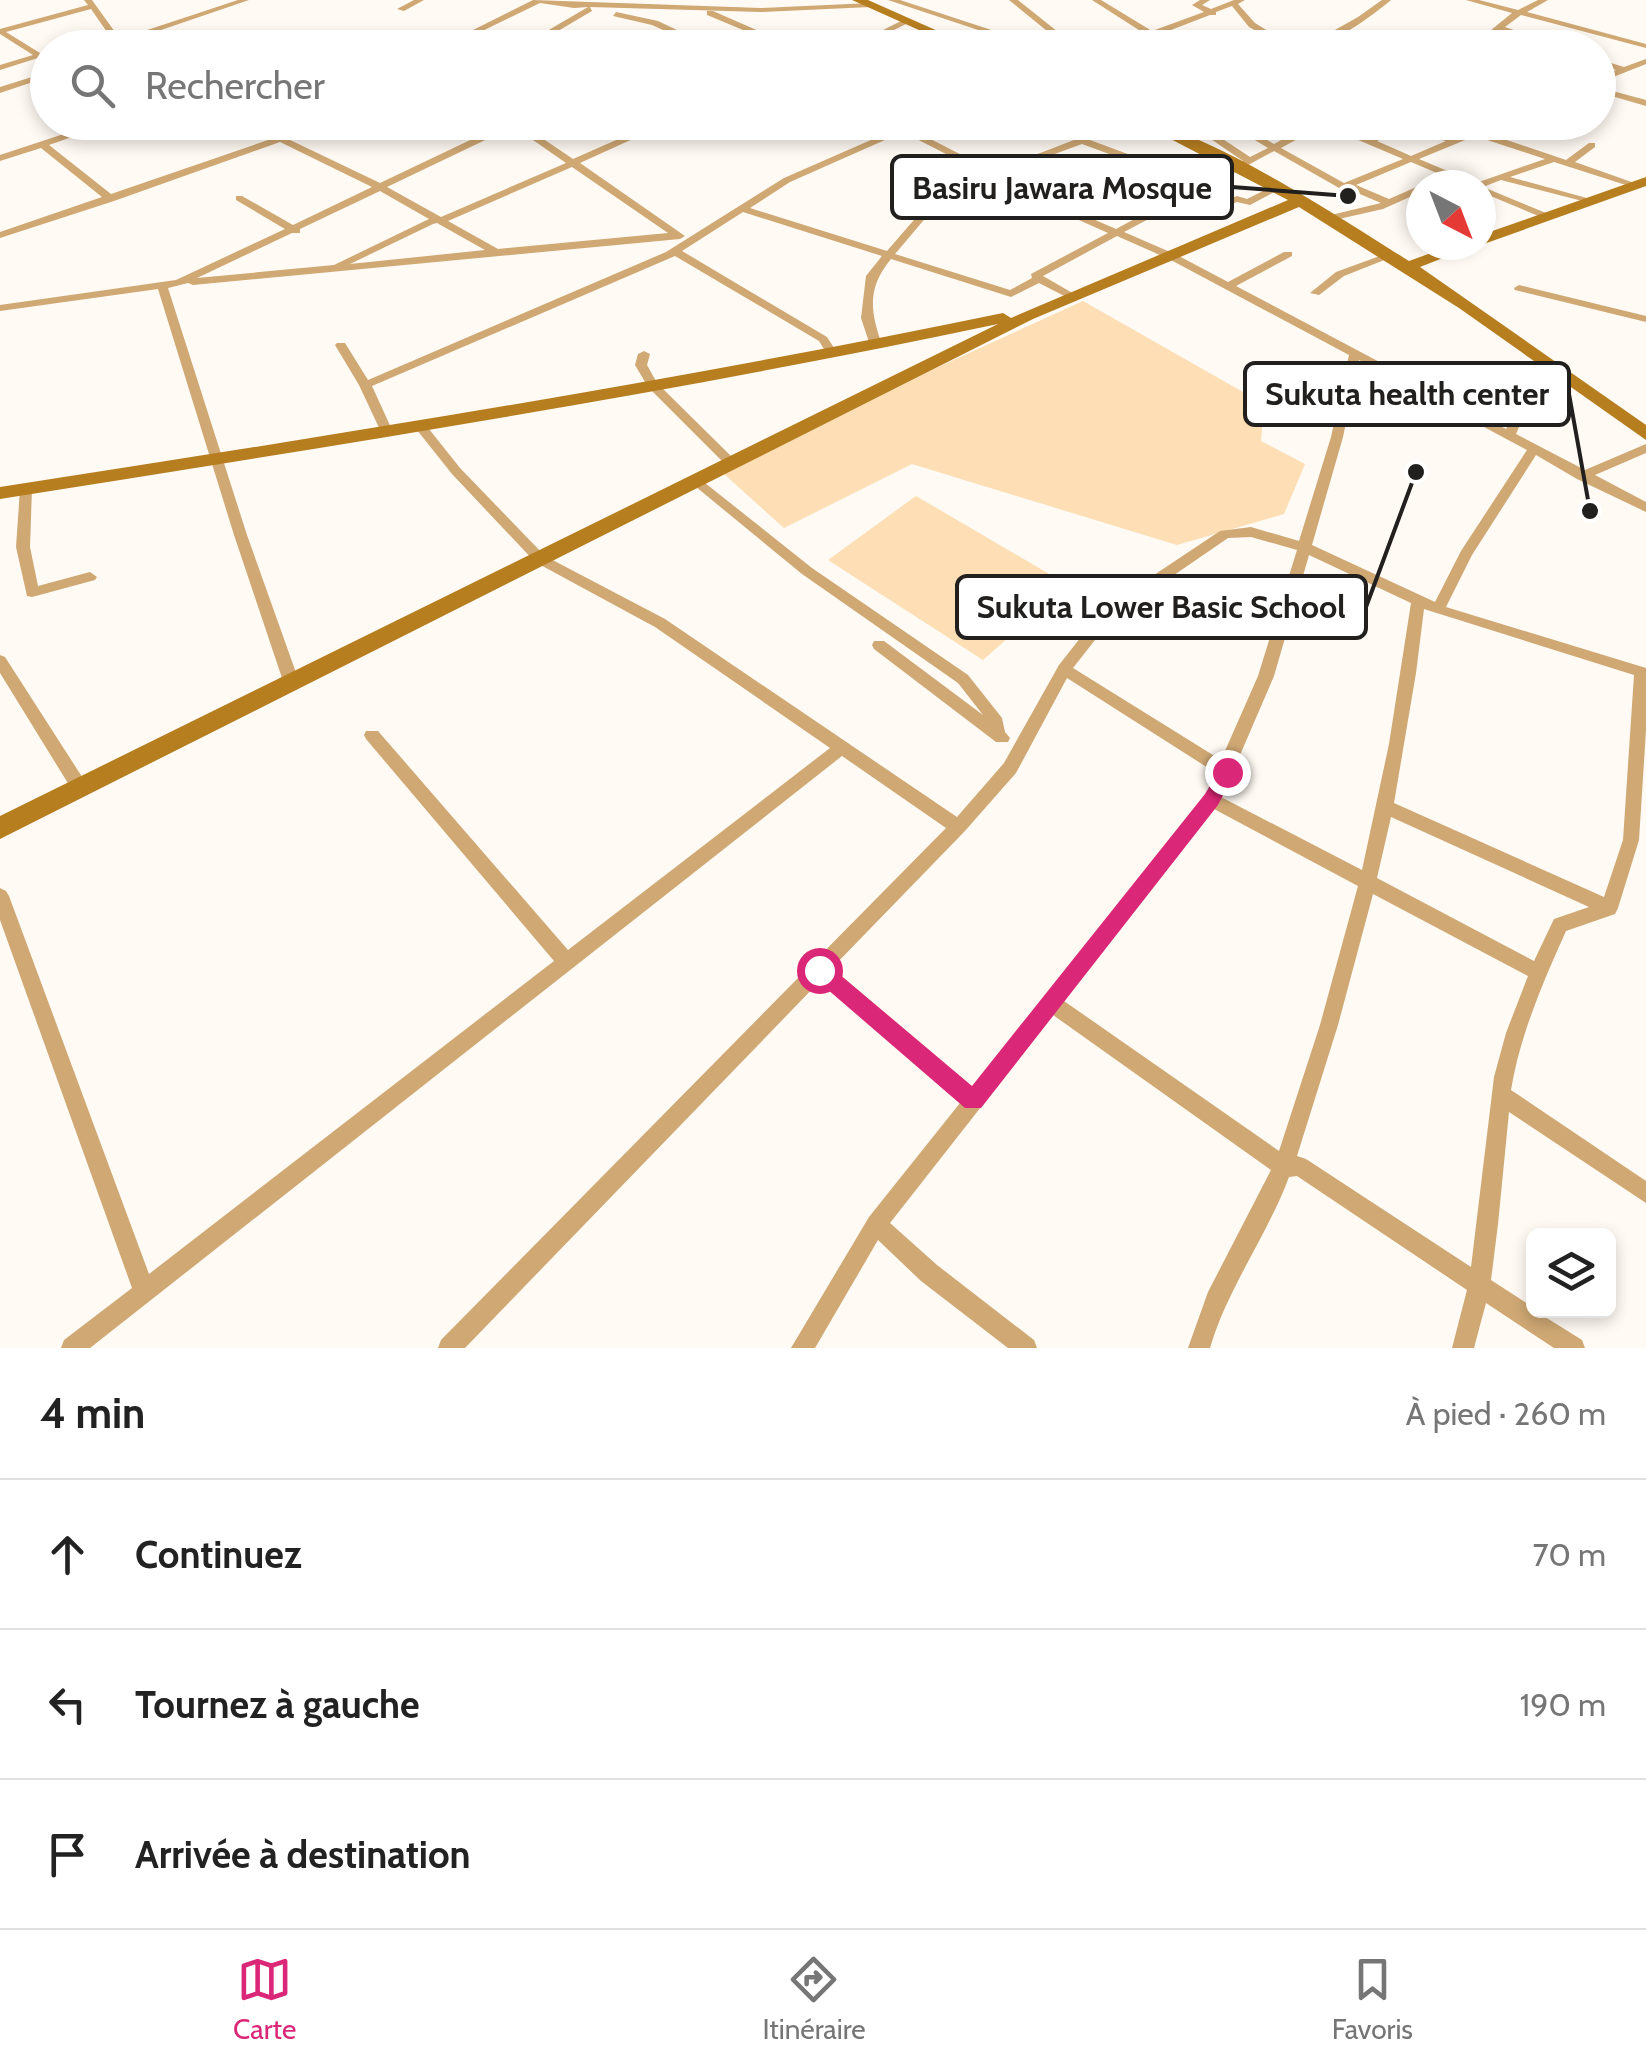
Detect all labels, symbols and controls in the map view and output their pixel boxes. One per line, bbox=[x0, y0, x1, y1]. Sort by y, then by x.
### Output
search box bbox=[30, 30, 1616, 140]
icon: search bbox=[65, 58, 120, 113]
text: Rechercher bbox=[145, 62, 325, 109]
callout: Basiru Jawara Mosque bbox=[892, 156, 1232, 218]
text: Basiru Jawara Mosque bbox=[912, 168, 1212, 207]
north arrow bbox=[1406, 170, 1496, 260]
callout: Sukuta health center bbox=[1245, 363, 1569, 425]
text: Sukuta health center bbox=[1265, 374, 1549, 413]
callout: Sukuta Lower Basic School bbox=[957, 576, 1366, 638]
text: Sukuta Lower Basic School bbox=[976, 587, 1346, 626]
route end bbox=[1205, 750, 1251, 796]
route start bbox=[797, 948, 843, 994]
map controls bbox=[1526, 1228, 1616, 1318]
button: layers bbox=[1526, 1228, 1616, 1318]
text: 4 min bbox=[40, 1387, 145, 1439]
text: À pied · 260 m bbox=[1406, 1394, 1606, 1433]
icon: ahead bbox=[40, 1527, 95, 1582]
text: Continuez bbox=[135, 1531, 302, 1578]
text: 70 m bbox=[1533, 1535, 1606, 1574]
icon: left bbox=[40, 1677, 95, 1732]
text: Tournez à gauche bbox=[135, 1681, 420, 1728]
text: 190 m bbox=[1520, 1685, 1606, 1724]
icon: arrive bbox=[40, 1827, 95, 1882]
text: Arrivée à destination bbox=[135, 1831, 471, 1878]
tab: Carte bbox=[233, 1952, 296, 2046]
tab: Itinéraire bbox=[762, 1952, 866, 2046]
tab: Favoris bbox=[1332, 1952, 1413, 2046]

